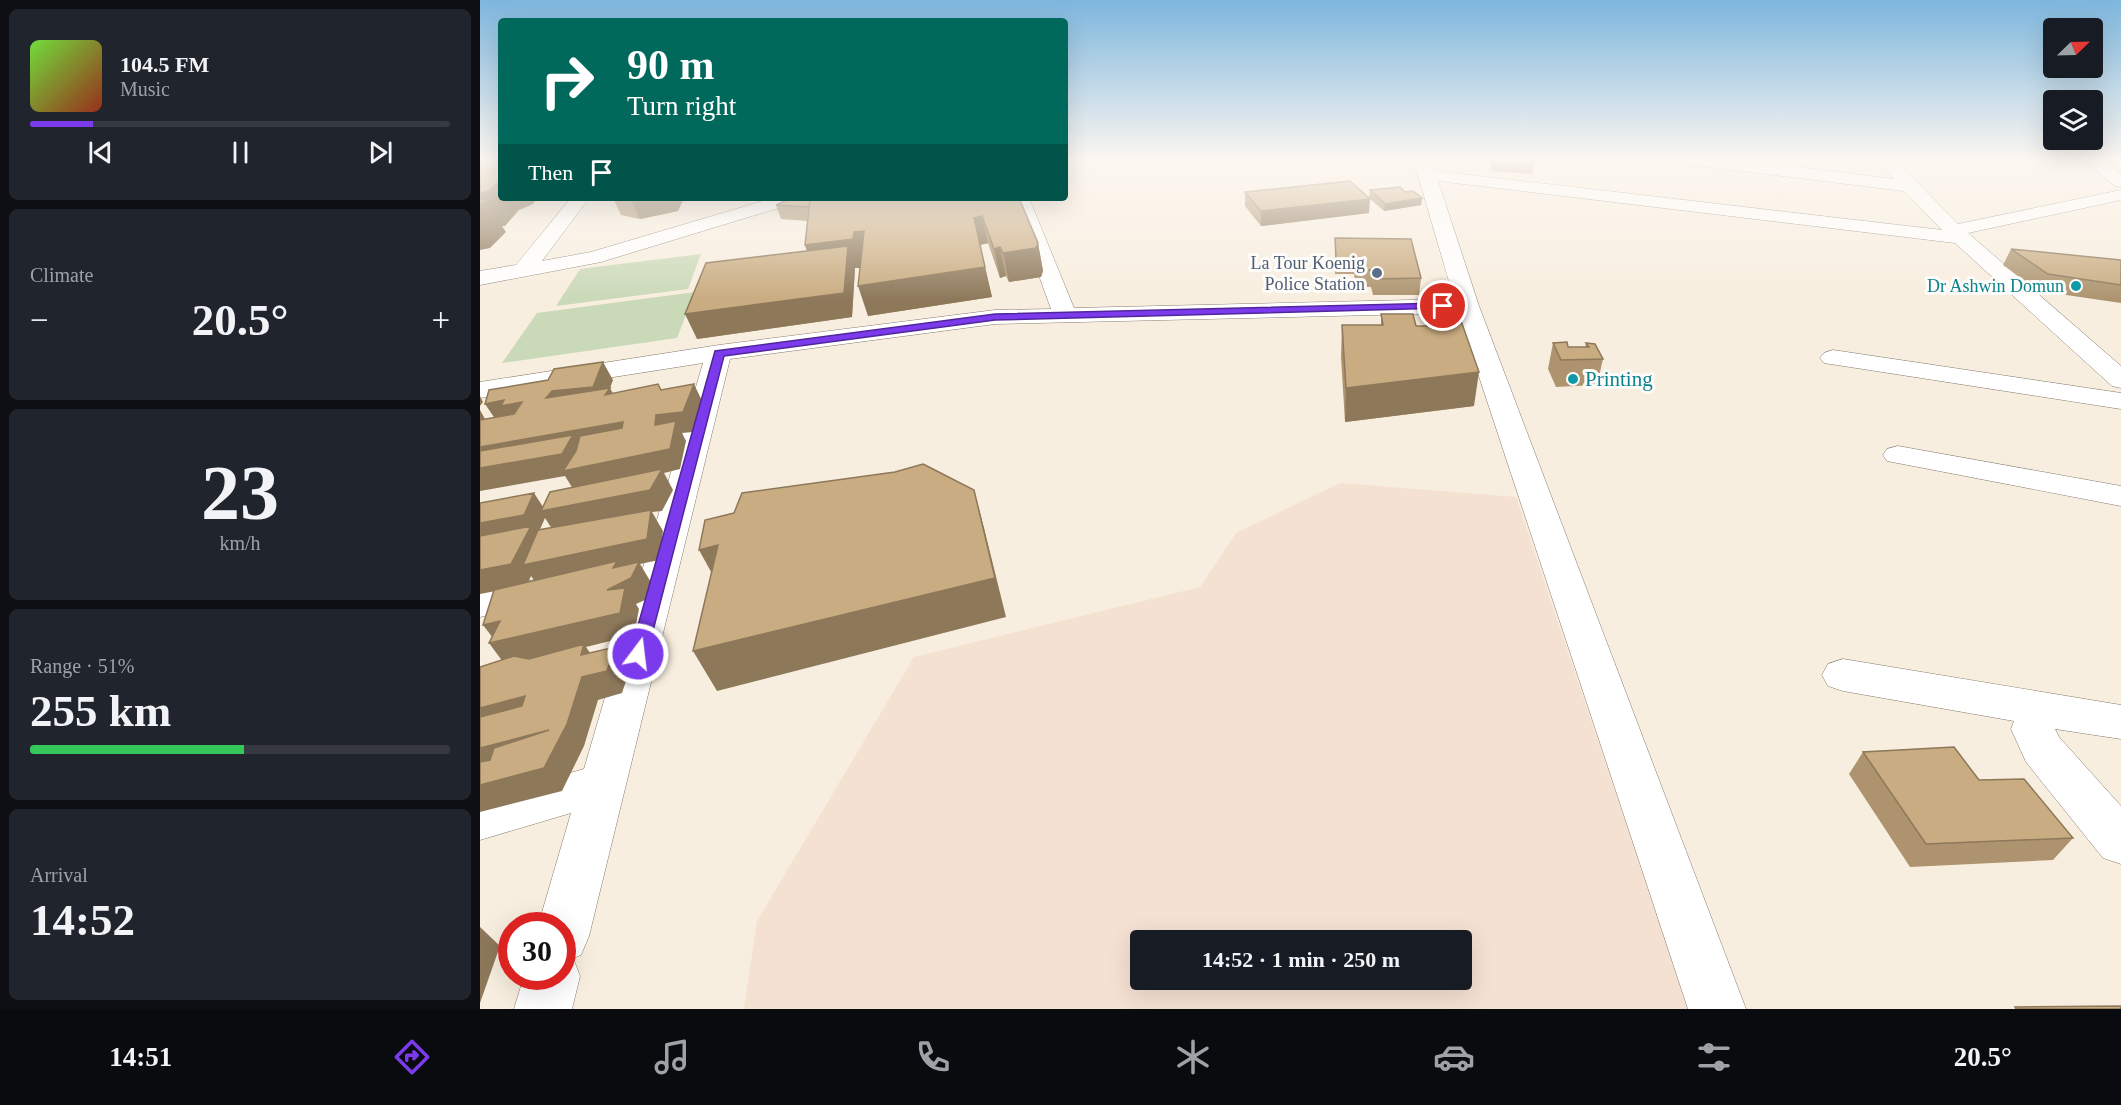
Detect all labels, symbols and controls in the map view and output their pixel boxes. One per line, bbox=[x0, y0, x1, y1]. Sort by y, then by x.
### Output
north arrow bbox=[2043, 18, 2103, 78]
map controls bbox=[2043, 18, 2103, 150]
icon: right bbox=[528, 42, 606, 120]
text: 90 m bbox=[627, 42, 715, 88]
text: 104.5 FM bbox=[120, 52, 209, 77]
text: Music bbox=[120, 78, 170, 100]
button: layers bbox=[2043, 90, 2103, 150]
text: Turn right bbox=[627, 91, 736, 121]
icon: previous bbox=[84, 136, 117, 169]
icon: pause bbox=[224, 136, 257, 169]
icon: next bbox=[364, 136, 397, 169]
icon: arrive bbox=[585, 156, 618, 189]
text: Then bbox=[528, 160, 573, 185]
place label: La Tour Koenig Police Station bbox=[1251, 253, 1365, 294]
text: Climate bbox=[30, 264, 93, 286]
marker: La Tour Koenig Police Station bbox=[1370, 266, 1384, 280]
place label: Dr Ashwin Domun bbox=[1927, 276, 2064, 296]
marker: Dr Ashwin Domun bbox=[2069, 279, 2083, 293]
pin bbox=[1417, 280, 1468, 331]
icon: arrive bbox=[1426, 289, 1459, 322]
text: 20.5° bbox=[192, 295, 288, 345]
text: − bbox=[30, 302, 49, 338]
text: + bbox=[431, 302, 450, 338]
place label: Printing bbox=[1585, 367, 1653, 391]
marker: Printing bbox=[1566, 372, 1580, 386]
text: 23 bbox=[201, 449, 279, 536]
text: km/h bbox=[219, 532, 261, 554]
position arrow bbox=[606, 622, 670, 686]
text: Range · 51% bbox=[30, 655, 134, 677]
text: 255 km bbox=[30, 686, 171, 736]
text: Arrival bbox=[30, 864, 88, 886]
text: 14:52 bbox=[30, 895, 135, 945]
speed limit sign: 30 bbox=[498, 912, 576, 990]
text: 14:52 · 1 min · 250 m bbox=[1202, 947, 1400, 972]
icon: directions bbox=[391, 1036, 433, 1078]
icon: music bbox=[651, 1036, 693, 1078]
icon: phone bbox=[912, 1036, 954, 1078]
icon: climate bbox=[1172, 1036, 1214, 1078]
icon: car bbox=[1433, 1036, 1475, 1078]
icon: filters bbox=[1693, 1036, 1735, 1078]
text: 14:51 bbox=[109, 1042, 172, 1072]
text: 20.5° bbox=[1954, 1042, 2012, 1072]

